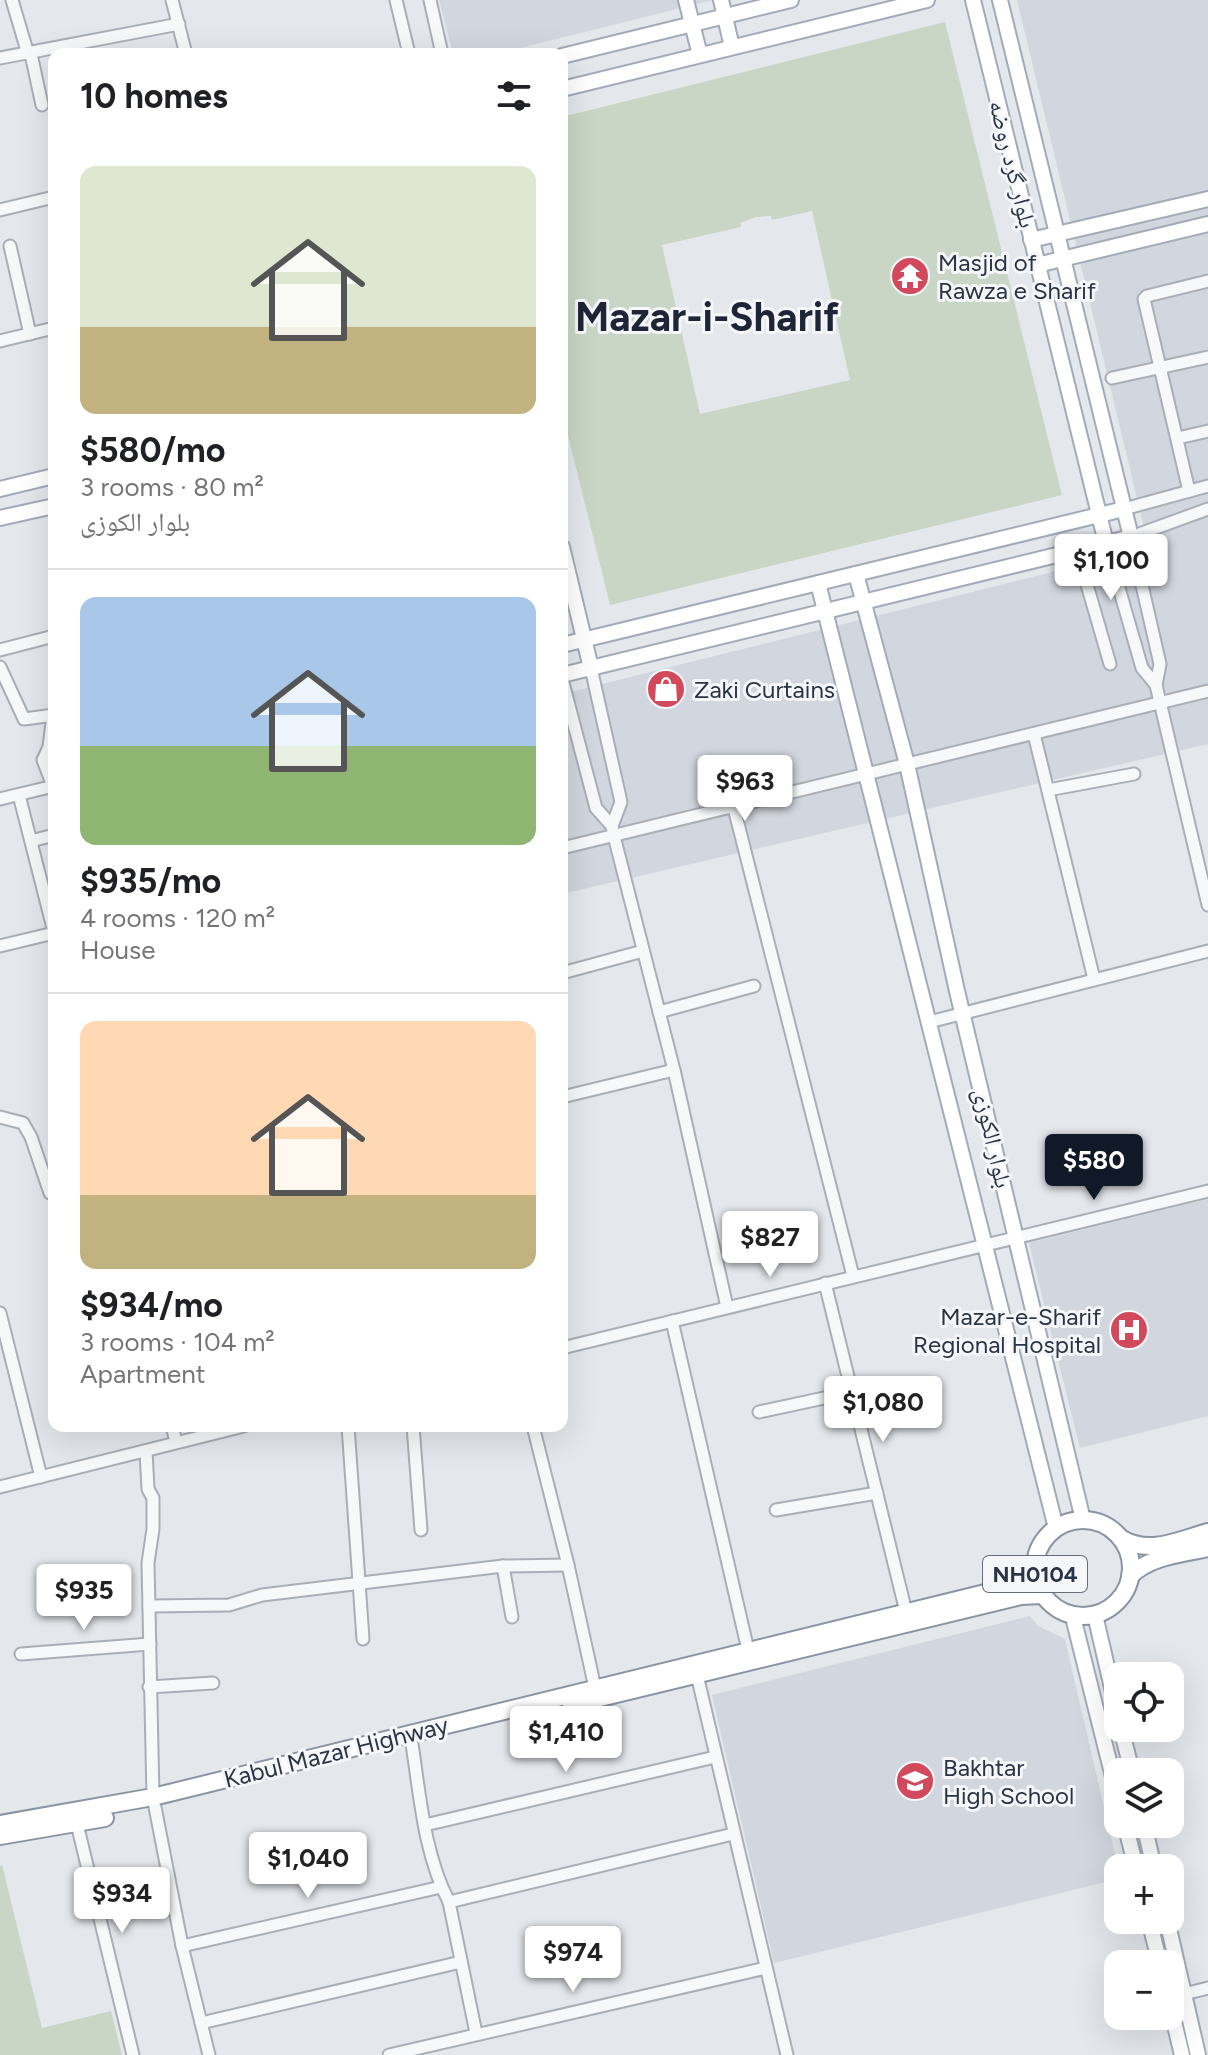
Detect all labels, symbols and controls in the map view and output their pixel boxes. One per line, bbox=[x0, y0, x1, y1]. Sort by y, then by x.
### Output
icon: filters bbox=[492, 74, 536, 118]
text: 10 homes bbox=[80, 76, 228, 117]
street label: بلوار گرد روضه bbox=[983, 97, 1043, 231]
icon: home bbox=[236, 218, 380, 362]
place label: Masjid of Rawza e Sharif bbox=[938, 248, 1096, 305]
temple icon: Masjid of Rawza e Sharif bbox=[889, 255, 931, 297]
district label: Mazar-i-Sharif bbox=[575, 293, 839, 341]
text: $580/mo bbox=[80, 430, 226, 471]
text: 3 rooms · 80 m² bbox=[80, 471, 264, 503]
text: بلوار الکوزی bbox=[80, 506, 190, 538]
pin: $1,100 bbox=[1046, 534, 1176, 602]
text: $1,100 bbox=[1073, 544, 1149, 576]
icon: home bbox=[236, 649, 380, 793]
shop icon: Zaki Curtains bbox=[645, 668, 687, 710]
place label: Zaki Curtains bbox=[694, 675, 835, 704]
pin: $963 bbox=[698, 755, 792, 823]
text: $963 bbox=[715, 765, 775, 797]
text: $935/mo bbox=[80, 861, 221, 902]
text: 4 rooms · 120 m² bbox=[80, 902, 275, 934]
text: House bbox=[80, 934, 155, 966]
icon: home bbox=[236, 1073, 380, 1217]
street label: بلوار الکوزی bbox=[967, 1085, 1019, 1191]
pin: $580 bbox=[1047, 1134, 1141, 1202]
text: $580 bbox=[1063, 1144, 1125, 1176]
pin: $827 bbox=[723, 1211, 817, 1279]
text: $827 bbox=[740, 1221, 800, 1253]
text: $934/mo bbox=[80, 1285, 223, 1326]
place label: Mazar-e-Sharif Regional Hospital bbox=[913, 1302, 1101, 1359]
hospital icon: Mazar-e-Sharif Regional Hospital bbox=[1108, 1309, 1150, 1351]
text: 3 rooms · 104 m² bbox=[80, 1326, 275, 1358]
text: Apartment bbox=[80, 1358, 206, 1390]
pin: $1,080 bbox=[818, 1376, 948, 1444]
text: $1,080 bbox=[842, 1386, 924, 1418]
road number: NH0104 bbox=[983, 1556, 1087, 1592]
pin: $935 bbox=[37, 1564, 131, 1632]
text: $935 bbox=[54, 1574, 114, 1606]
map controls bbox=[1104, 1662, 1184, 2030]
button: locate bbox=[1104, 1662, 1184, 1742]
pin: $1,410 bbox=[501, 1706, 631, 1774]
street label: Kabul Mazar Highway bbox=[221, 1710, 451, 1794]
text: $1,410 bbox=[528, 1716, 604, 1748]
place label: Bakhtar High School bbox=[943, 1753, 1074, 1810]
button: layers bbox=[1104, 1758, 1184, 1838]
school or university icon: Bakhtar High School bbox=[894, 1760, 936, 1802]
pin: $1,040 bbox=[243, 1832, 373, 1900]
text: $1,040 bbox=[267, 1842, 349, 1874]
button: + bbox=[1104, 1854, 1184, 1934]
pin: $934 bbox=[75, 1867, 169, 1935]
text: $934 bbox=[92, 1877, 152, 1909]
pin: $974 bbox=[526, 1926, 620, 1994]
text: $974 bbox=[543, 1936, 603, 1968]
button: − bbox=[1104, 1950, 1184, 2030]

